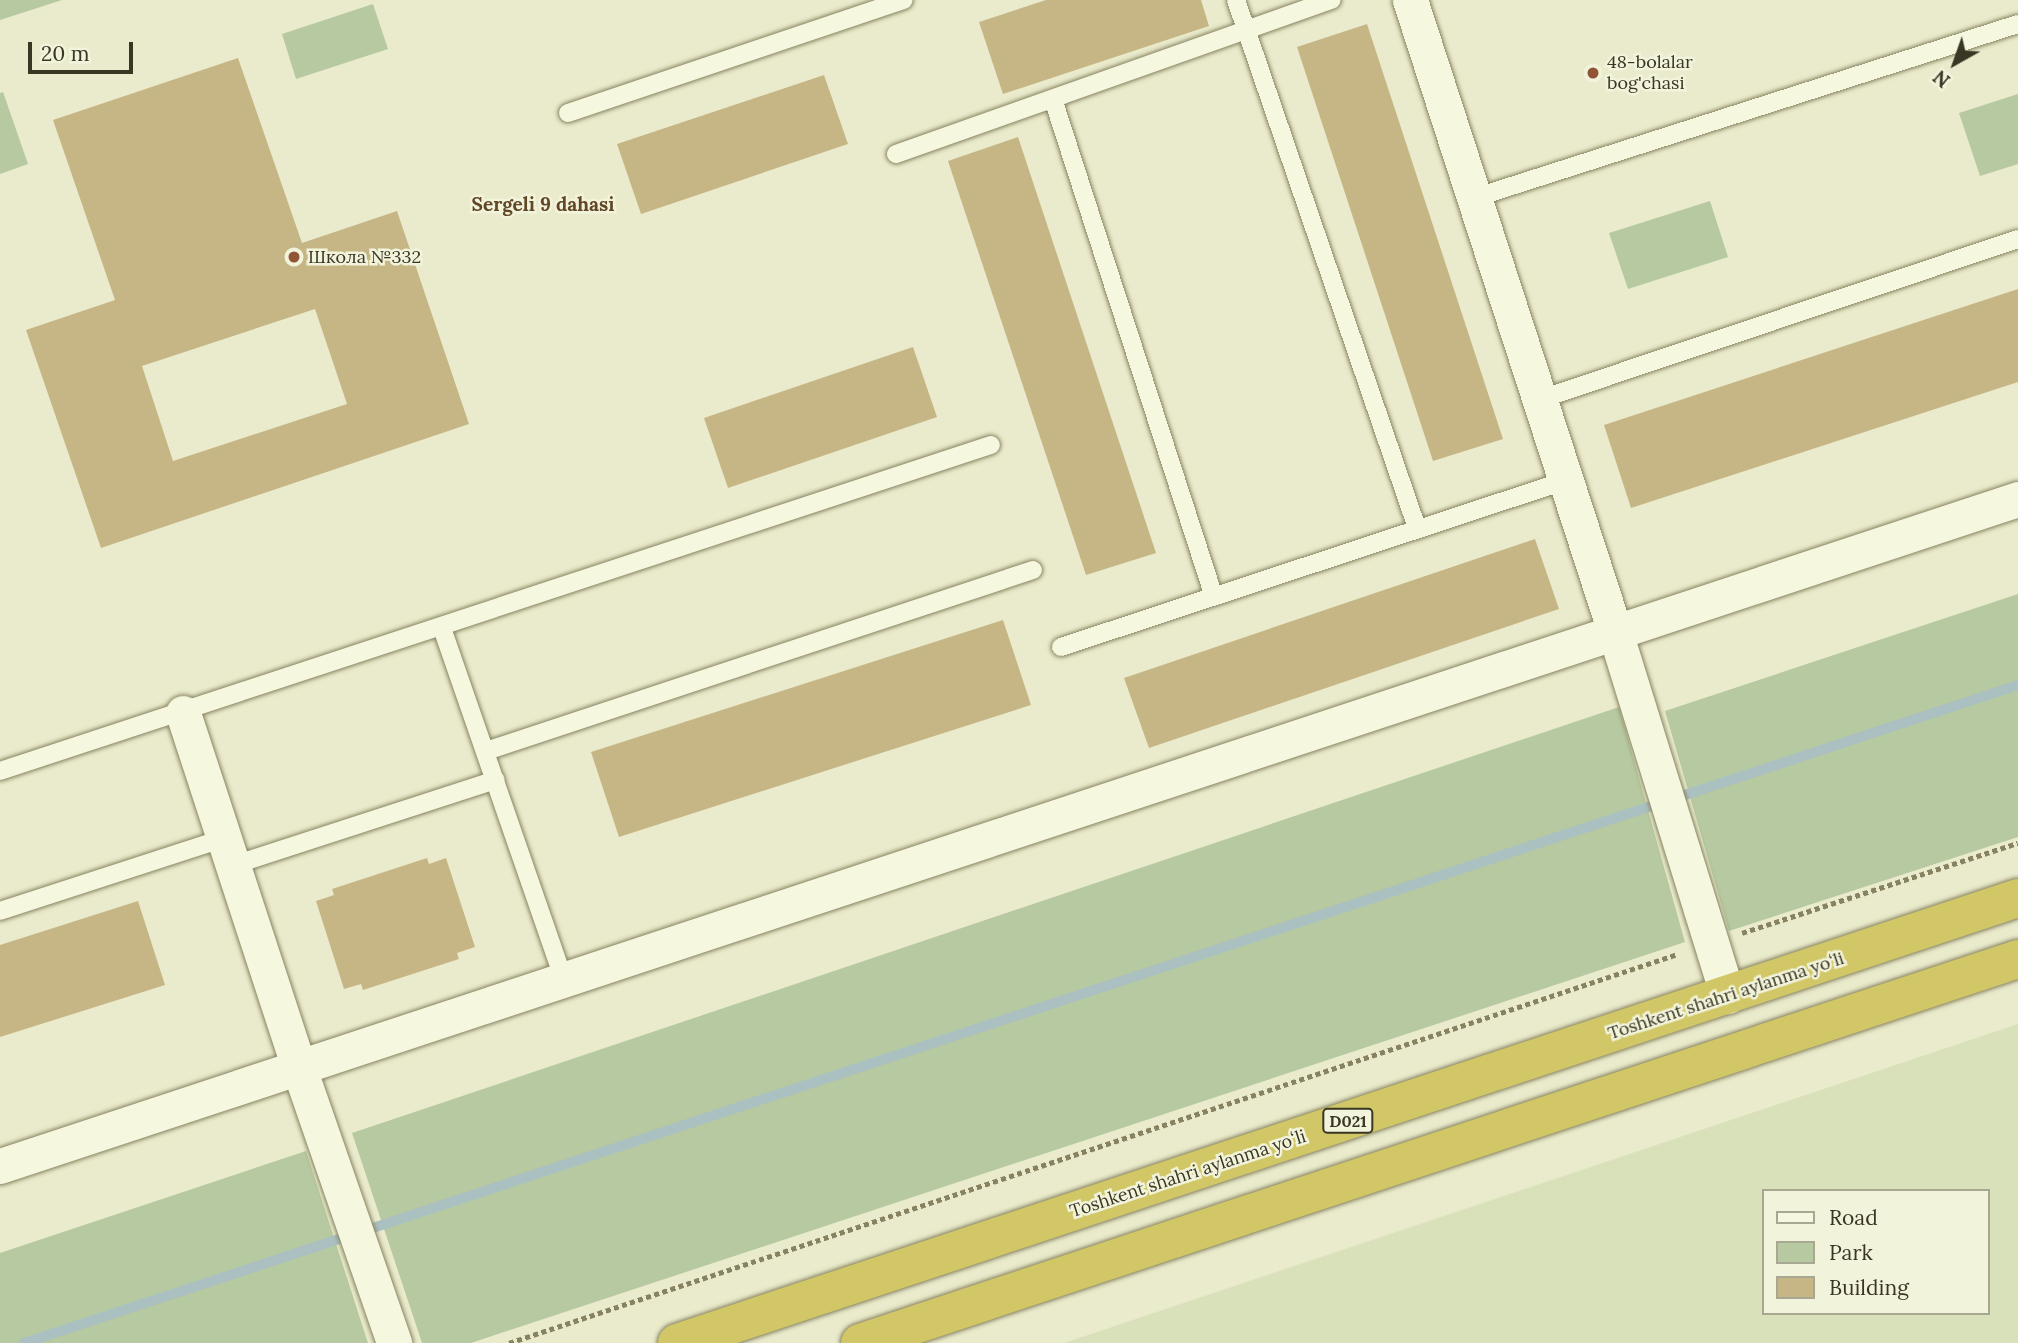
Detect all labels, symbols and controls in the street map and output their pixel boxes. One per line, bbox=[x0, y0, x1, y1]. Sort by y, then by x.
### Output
scale bar bbox=[32, 28, 136, 72]
north arrow bbox=[1920, 28, 1990, 98]
text: 20 m bbox=[41, 40, 90, 67]
place label: 48-bolalar bog'chasi bbox=[1607, 52, 1693, 94]
marker: 48-bolalar bog'chasi bbox=[1585, 65, 1601, 81]
text: N bbox=[1928, 65, 1955, 93]
district label: Sergeli 9 dahasi bbox=[472, 194, 614, 216]
place label: Школа №332 bbox=[308, 246, 421, 268]
marker: Школа №332 bbox=[286, 249, 302, 265]
street label: Toshkent shahri aylanma yoʻli bbox=[1605, 948, 1847, 1044]
road number: D021 bbox=[1322, 1108, 1374, 1134]
street label: Toshkent shahri aylanma yoʻli bbox=[1067, 1126, 1309, 1222]
legend bbox=[1762, 1189, 1990, 1315]
text: Road bbox=[1829, 1204, 1878, 1231]
text: Park bbox=[1829, 1239, 1873, 1266]
text: Building bbox=[1829, 1274, 1909, 1301]

